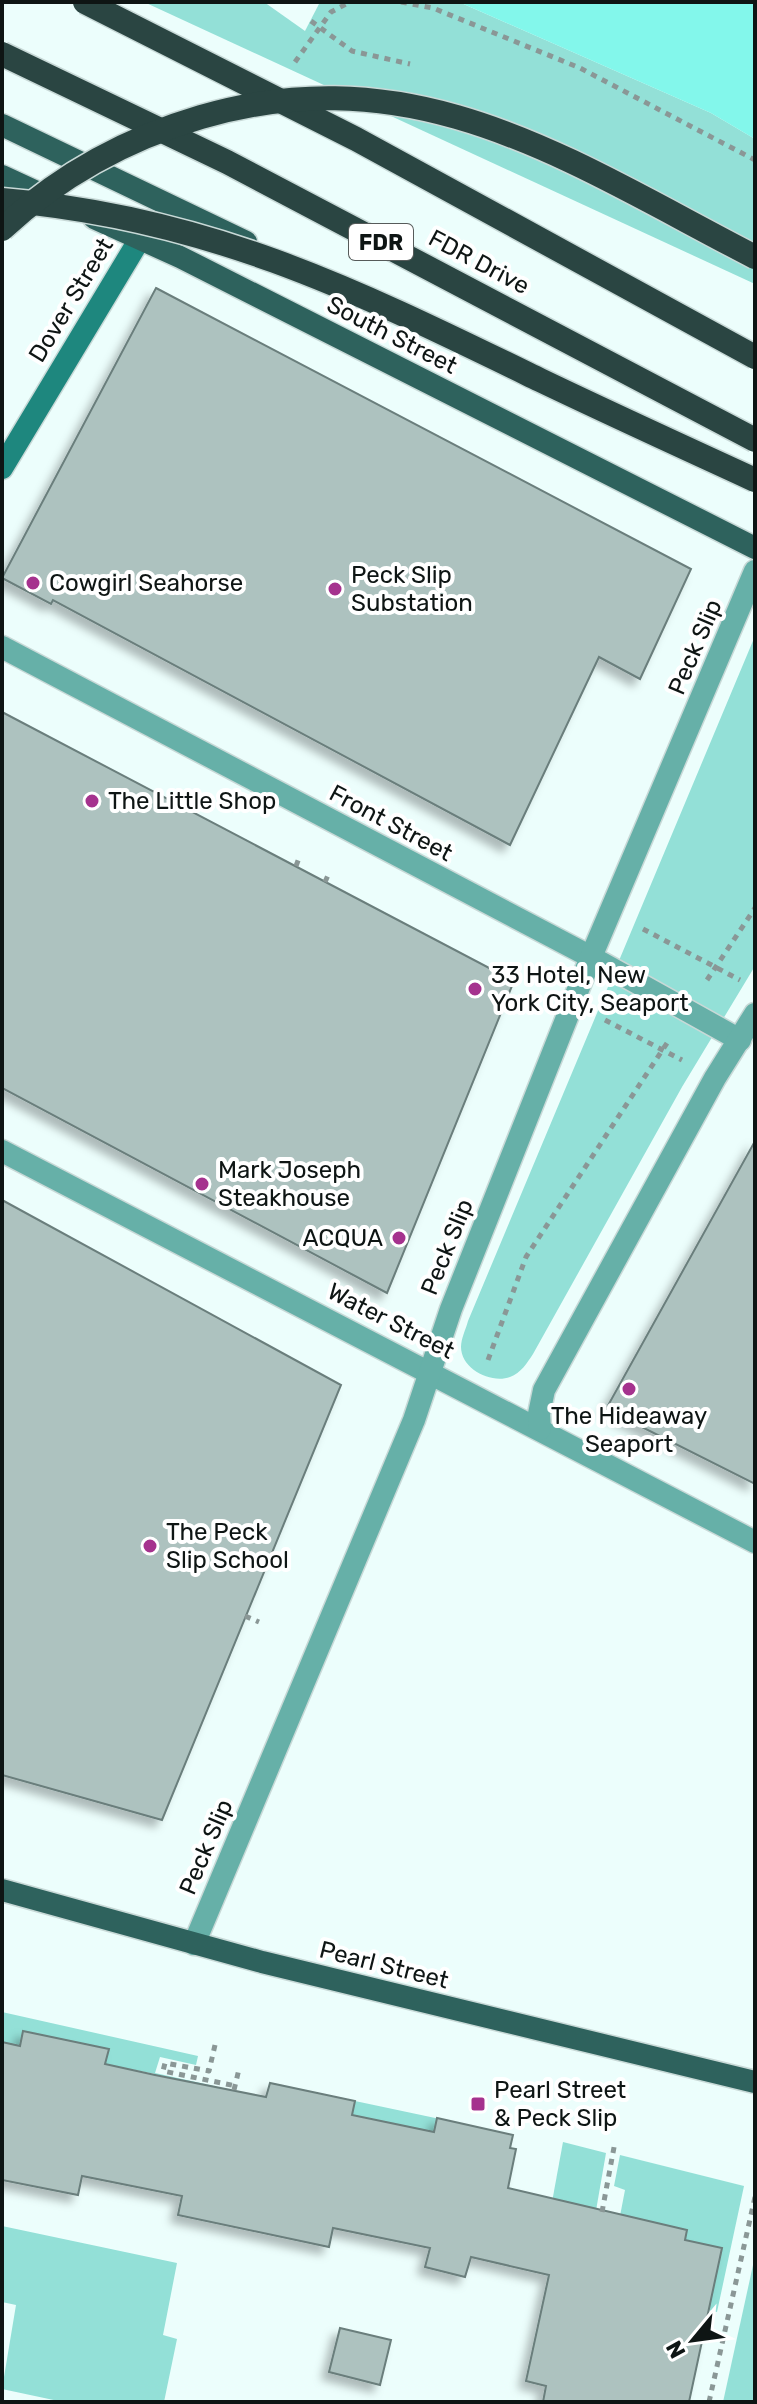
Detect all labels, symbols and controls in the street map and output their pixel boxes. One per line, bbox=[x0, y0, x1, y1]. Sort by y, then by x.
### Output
road number: FDR bbox=[349, 224, 413, 260]
street label: FDR Drive bbox=[424, 224, 534, 300]
street label: Dover Street bbox=[23, 233, 119, 367]
street label: South Street bbox=[322, 290, 462, 380]
place label: Peck Slip Substation bbox=[351, 561, 473, 617]
place label: Cowgirl Seahorse bbox=[49, 569, 243, 597]
marker: Cowgirl Seahorse bbox=[24, 574, 42, 592]
marker: Peck Slip Substation bbox=[326, 580, 344, 598]
street label: Peck Slip bbox=[662, 595, 728, 699]
street label: Front Street bbox=[325, 779, 457, 867]
place label: The Little Shop bbox=[108, 787, 276, 815]
marker: The Little Shop bbox=[83, 792, 101, 810]
place label: 33 Hotel, New York City, Seaport bbox=[491, 961, 689, 1017]
marker: 33 Hotel, New York City, Seaport bbox=[466, 980, 484, 998]
place label: Mark Joseph Steakhouse bbox=[218, 1156, 361, 1212]
marker: Mark Joseph Steakhouse bbox=[193, 1175, 211, 1193]
street label: Peck Slip bbox=[415, 1195, 479, 1299]
place label: ACQUA bbox=[302, 1224, 383, 1252]
marker: ACQUA bbox=[390, 1229, 408, 1247]
street label: Water Street bbox=[323, 1277, 459, 1365]
marker: The Hideaway Seaport bbox=[620, 1380, 638, 1398]
place label: The Hideaway Seaport bbox=[551, 1402, 707, 1458]
place label: The Peck Slip School bbox=[166, 1518, 289, 1574]
marker: The Peck Slip School bbox=[141, 1537, 159, 1555]
street label: Peck Slip bbox=[173, 1795, 239, 1899]
street label: Pearl Street bbox=[316, 1935, 452, 1995]
place label: Pearl Street & Peck Slip bbox=[494, 2076, 626, 2132]
marker: Pearl Street & Peck Slip bbox=[469, 2095, 487, 2113]
north arrow bbox=[653, 2300, 733, 2380]
text: N bbox=[660, 2336, 692, 2363]

